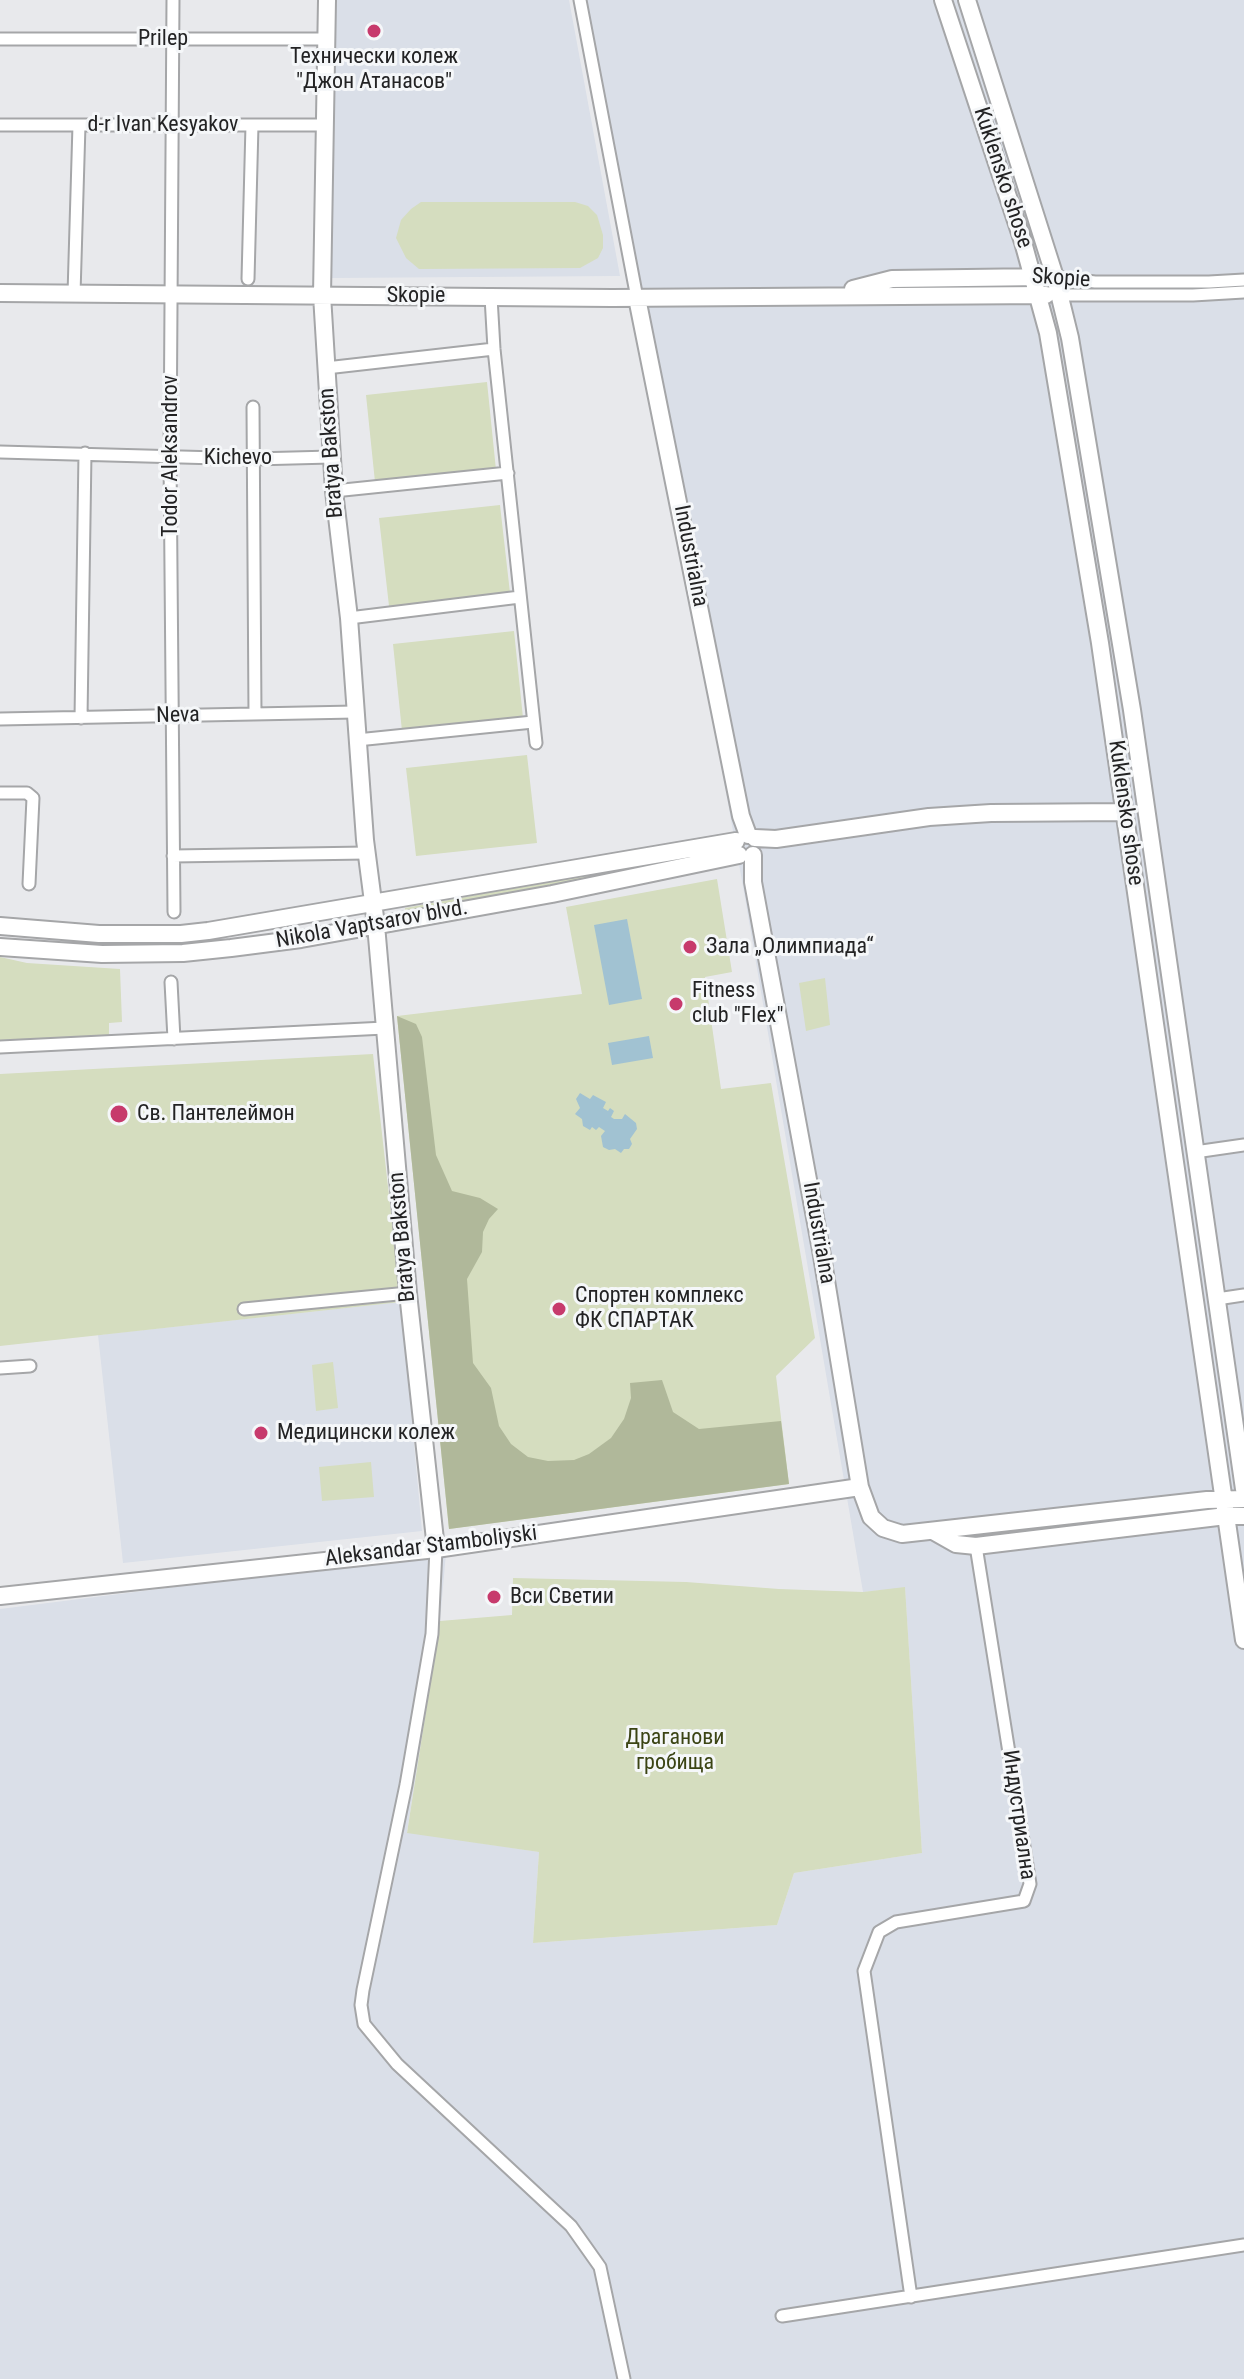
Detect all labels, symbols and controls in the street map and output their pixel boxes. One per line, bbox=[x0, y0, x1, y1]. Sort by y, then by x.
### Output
marker: Технически колеж "Джон Атанасов" bbox=[365, 22, 383, 40]
street label: Prilep bbox=[138, 26, 188, 52]
place label: Технически колеж "Джон Атанасов" bbox=[290, 44, 458, 96]
street label: Kuklensko shose bbox=[967, 104, 1037, 252]
street label: d-r Ivan Kesyakov bbox=[88, 112, 238, 138]
street label: Skopie bbox=[1031, 264, 1091, 294]
street label: Skopie bbox=[387, 283, 445, 309]
street label: Todor Aleksandrov bbox=[158, 375, 184, 537]
street label: Bratya Bakston bbox=[314, 387, 350, 519]
street label: Kichevo bbox=[204, 445, 272, 471]
street label: Industrialna bbox=[667, 503, 713, 609]
street label: Neva bbox=[156, 702, 200, 730]
street label: Kuklensko shose bbox=[1102, 739, 1148, 887]
street label: Nikola Vaptsarov blvd. bbox=[274, 895, 470, 955]
place label: Зала „Олимпиада“ bbox=[706, 934, 874, 960]
marker: Зала „Олимпиада“ bbox=[681, 938, 699, 956]
place label: Fitness club "Flex" bbox=[692, 978, 783, 1030]
marker: Fitness club "Flex" bbox=[667, 995, 685, 1013]
place label: Св. Пантелеймон bbox=[137, 1101, 295, 1127]
marker: Св. Пантелеймон bbox=[108, 1103, 130, 1125]
street label: Bratya Bakston bbox=[384, 1171, 422, 1303]
street label: Industrialna bbox=[796, 1180, 840, 1286]
place label: Спортен комплекс ФК СПАРТАК bbox=[575, 1283, 744, 1334]
marker: Спортен комплекс ФК СПАРТАК bbox=[550, 1300, 568, 1318]
place label: Медицински колеж bbox=[277, 1420, 455, 1446]
marker: Медицински колеж bbox=[252, 1424, 270, 1442]
street label: Aleksandar Stamboliyski bbox=[323, 1521, 539, 1573]
place label: Вси Светии bbox=[510, 1584, 614, 1610]
marker: Вси Светии bbox=[485, 1588, 503, 1606]
park label: Драганови гробища bbox=[625, 1725, 725, 1776]
street label: Индустриална bbox=[996, 1748, 1040, 1882]

